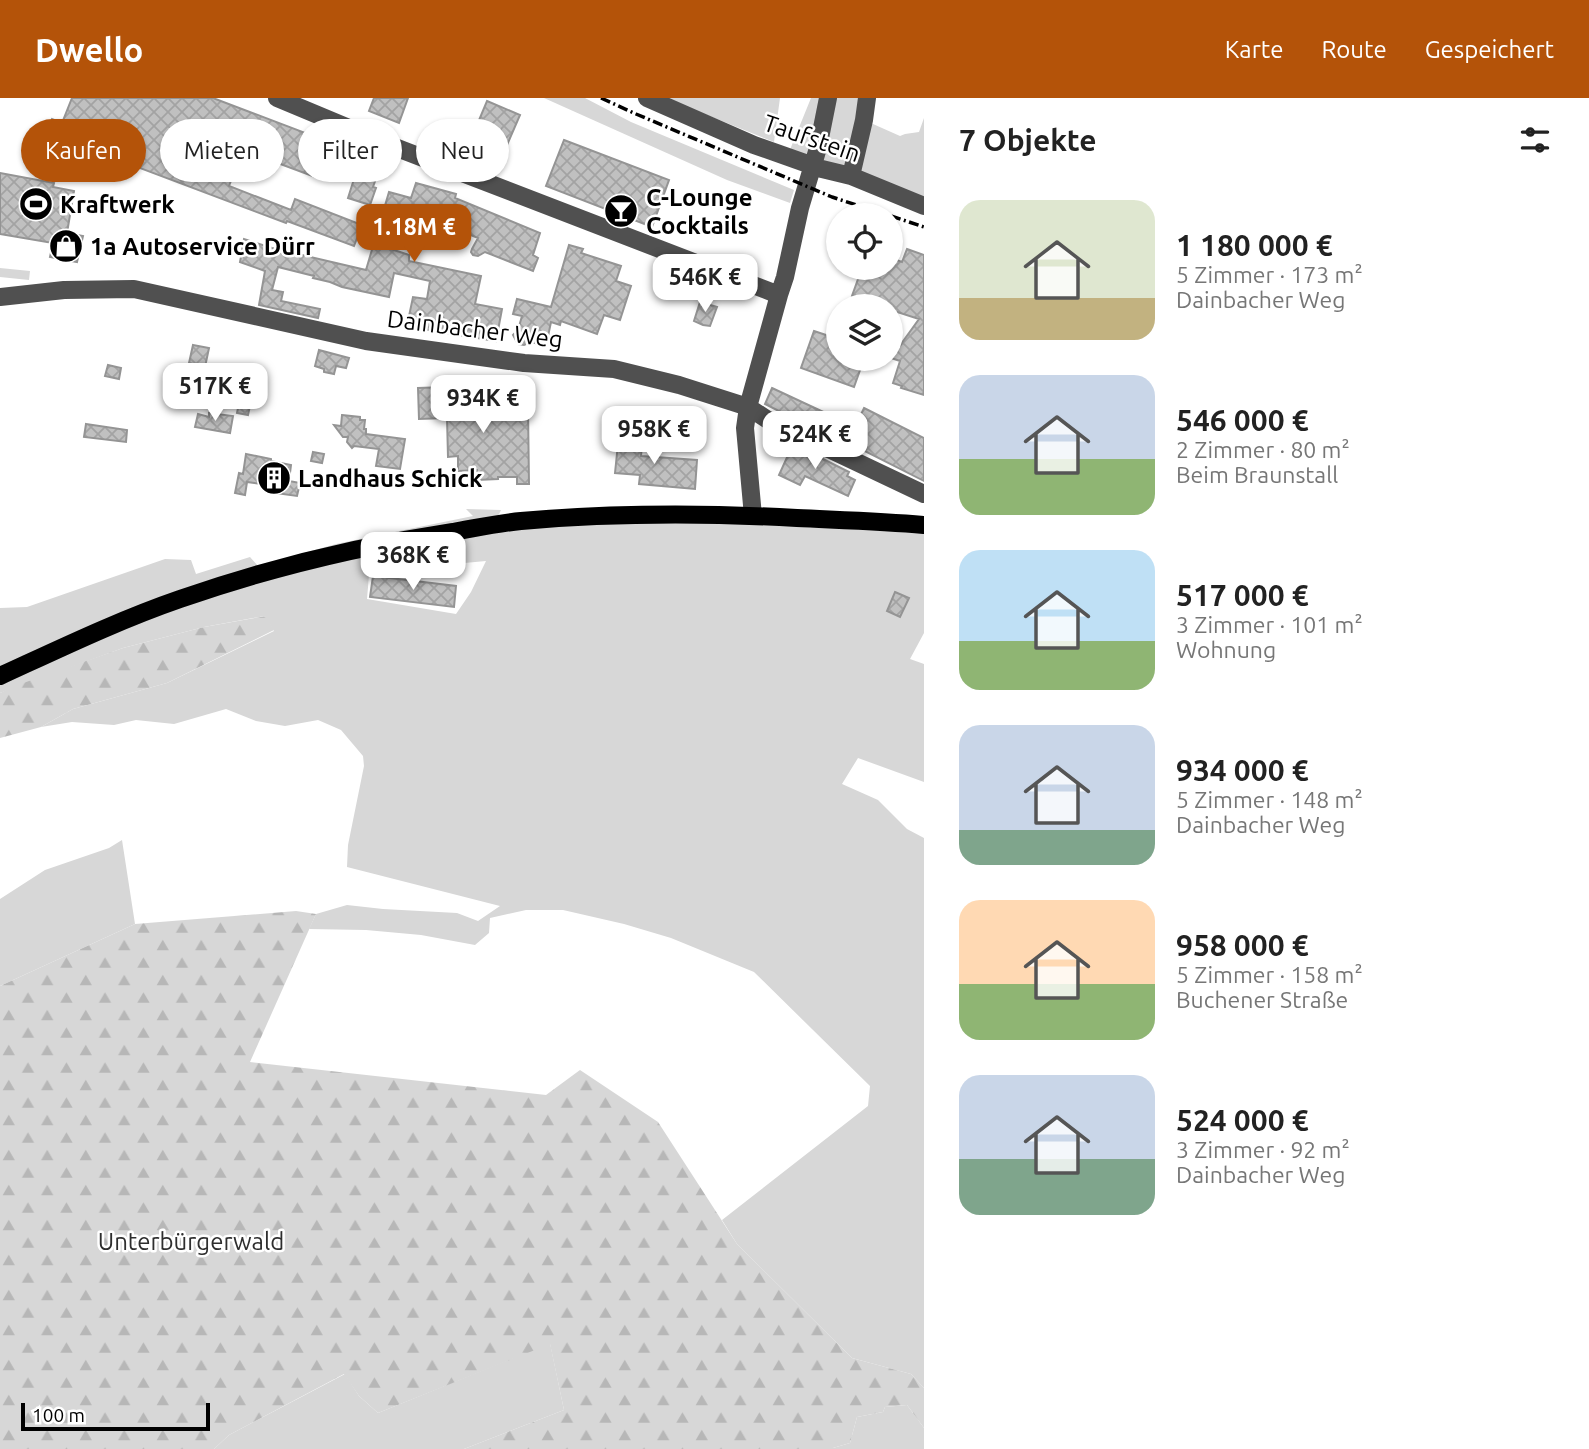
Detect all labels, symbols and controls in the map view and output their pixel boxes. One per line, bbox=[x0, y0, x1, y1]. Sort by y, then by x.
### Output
text: Dwello bbox=[35, 31, 143, 68]
text: Karte bbox=[1225, 36, 1283, 63]
text: Route bbox=[1321, 36, 1387, 63]
text: Gespeichert bbox=[1425, 36, 1554, 63]
street label: Taufstein bbox=[760, 109, 864, 167]
chip: Kaufen bbox=[21, 119, 146, 182]
chip: Mieten bbox=[160, 119, 284, 182]
chip: Filter bbox=[298, 119, 402, 182]
chip: Neu bbox=[416, 119, 509, 182]
icon: filters bbox=[1516, 121, 1554, 159]
text: 7 Objekte bbox=[959, 123, 1097, 157]
place label: C-Lounge Cocktails bbox=[646, 184, 753, 239]
sports icon: Kraftwerk bbox=[17, 185, 55, 223]
place label: Kraftwerk bbox=[60, 191, 175, 218]
bar icon: C-Lounge Cocktails bbox=[602, 192, 640, 230]
map controls bbox=[826, 203, 903, 371]
button: locate bbox=[826, 203, 903, 280]
pin: 1.18M € bbox=[349, 204, 479, 264]
text: 1.18M € bbox=[372, 214, 456, 239]
shop icon: 1a Autoservice Dürr bbox=[47, 227, 85, 265]
icon: home bbox=[1015, 228, 1099, 312]
text: 1 180 000 € bbox=[1176, 228, 1333, 262]
place label: 1a Autoservice Dürr bbox=[90, 233, 315, 260]
pin: 546K € bbox=[648, 254, 762, 314]
text: 5 Zimmer · 173 m² bbox=[1176, 262, 1363, 287]
text: 546K € bbox=[669, 264, 741, 289]
text: Dainbacher Weg bbox=[1176, 287, 1345, 312]
button: layers bbox=[826, 294, 903, 371]
street label: Dainbacher Weg bbox=[386, 305, 564, 353]
pin: 517K € bbox=[158, 364, 272, 423]
text: 517K € bbox=[179, 373, 251, 398]
pin: 934K € bbox=[426, 376, 540, 435]
text: 934K € bbox=[447, 385, 519, 410]
icon: home bbox=[1015, 403, 1099, 487]
text: 546 000 € bbox=[1176, 403, 1309, 437]
pin: 958K € bbox=[597, 406, 711, 466]
pin: 524K € bbox=[758, 412, 872, 471]
text: 958K € bbox=[618, 416, 690, 441]
text: 524K € bbox=[779, 421, 851, 446]
text: 2 Zimmer · 80 m² bbox=[1176, 437, 1350, 462]
building icon: Landhaus Schick bbox=[255, 459, 293, 497]
text: Beim Braunstall bbox=[1176, 462, 1338, 487]
place label: Landhaus Schick bbox=[298, 465, 483, 492]
pin: 368K € bbox=[356, 532, 470, 592]
text: 368K € bbox=[377, 542, 449, 567]
icon: home bbox=[1015, 578, 1099, 662]
text: 517 000 € bbox=[1176, 578, 1309, 612]
text: 3 Zimmer · 101 m² bbox=[1176, 612, 1363, 637]
text: Wohnung bbox=[1176, 637, 1276, 662]
icon: home bbox=[1015, 753, 1099, 837]
text: 934 000 € bbox=[1176, 753, 1309, 787]
text: 5 Zimmer · 148 m² bbox=[1176, 787, 1363, 812]
text: Dainbacher Weg bbox=[1176, 812, 1345, 837]
icon: home bbox=[1015, 928, 1099, 1012]
text: 958 000 € bbox=[1176, 928, 1309, 962]
text: 5 Zimmer · 158 m² bbox=[1176, 962, 1363, 987]
text: Buchener Straße bbox=[1176, 987, 1348, 1012]
icon: home bbox=[1015, 1103, 1099, 1187]
text: 524 000 € bbox=[1176, 1103, 1309, 1137]
text: 3 Zimmer · 92 m² bbox=[1176, 1137, 1350, 1162]
text: Dainbacher Weg bbox=[1176, 1162, 1345, 1187]
park label: Unterbürgerwald bbox=[98, 1228, 284, 1255]
scale bar bbox=[21, 1400, 210, 1432]
text: 100 m bbox=[32, 1404, 85, 1426]

